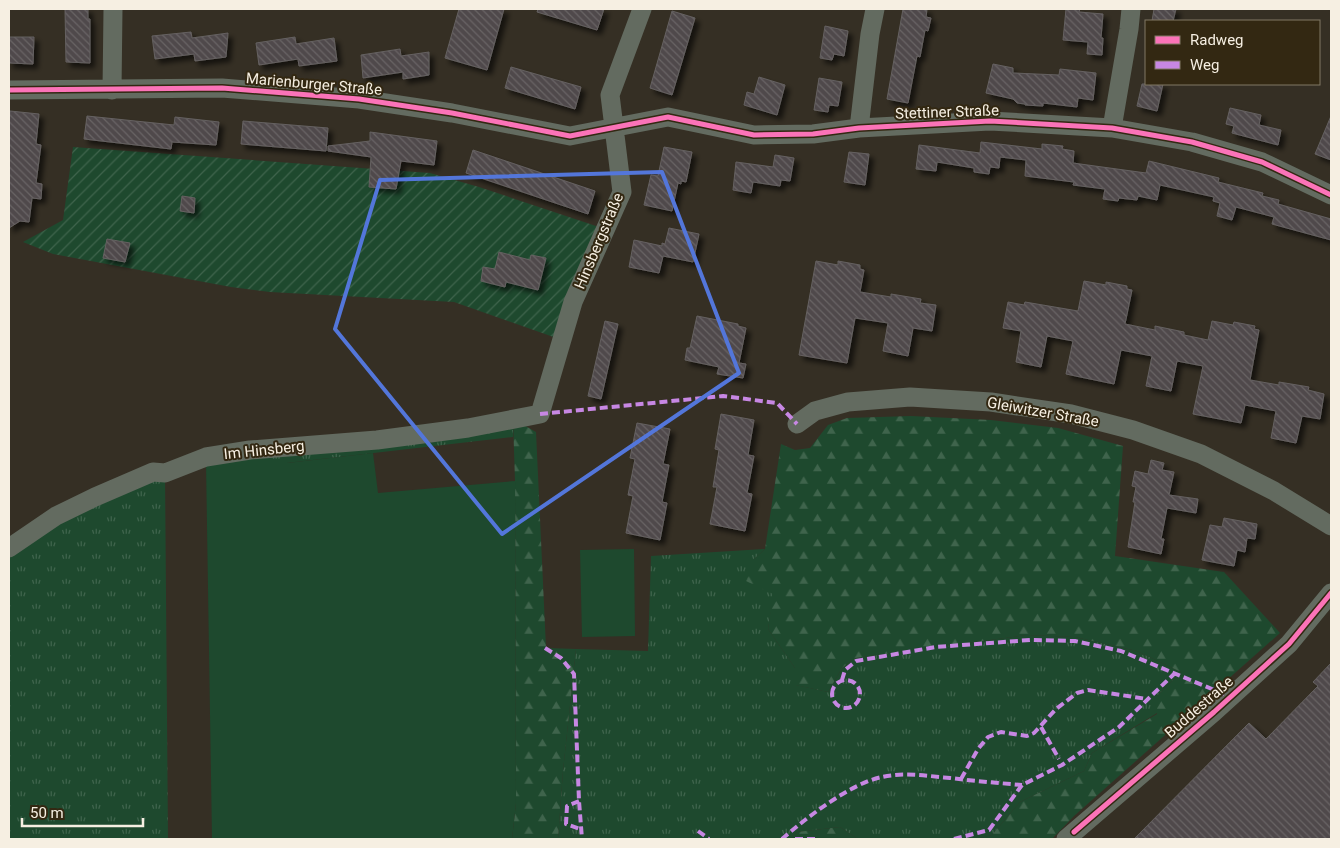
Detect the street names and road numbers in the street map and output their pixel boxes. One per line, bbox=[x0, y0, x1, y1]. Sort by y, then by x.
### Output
street label: Marienburger Straße bbox=[245, 69, 383, 99]
street label: Stettiner Straße bbox=[895, 101, 999, 123]
street label: Hinsbergstraße bbox=[571, 190, 627, 292]
street label: Gleiwitzer Straße bbox=[986, 393, 1100, 431]
street label: Im Hinsberg bbox=[223, 437, 305, 463]
street label: Buddestraße bbox=[1161, 672, 1237, 742]

